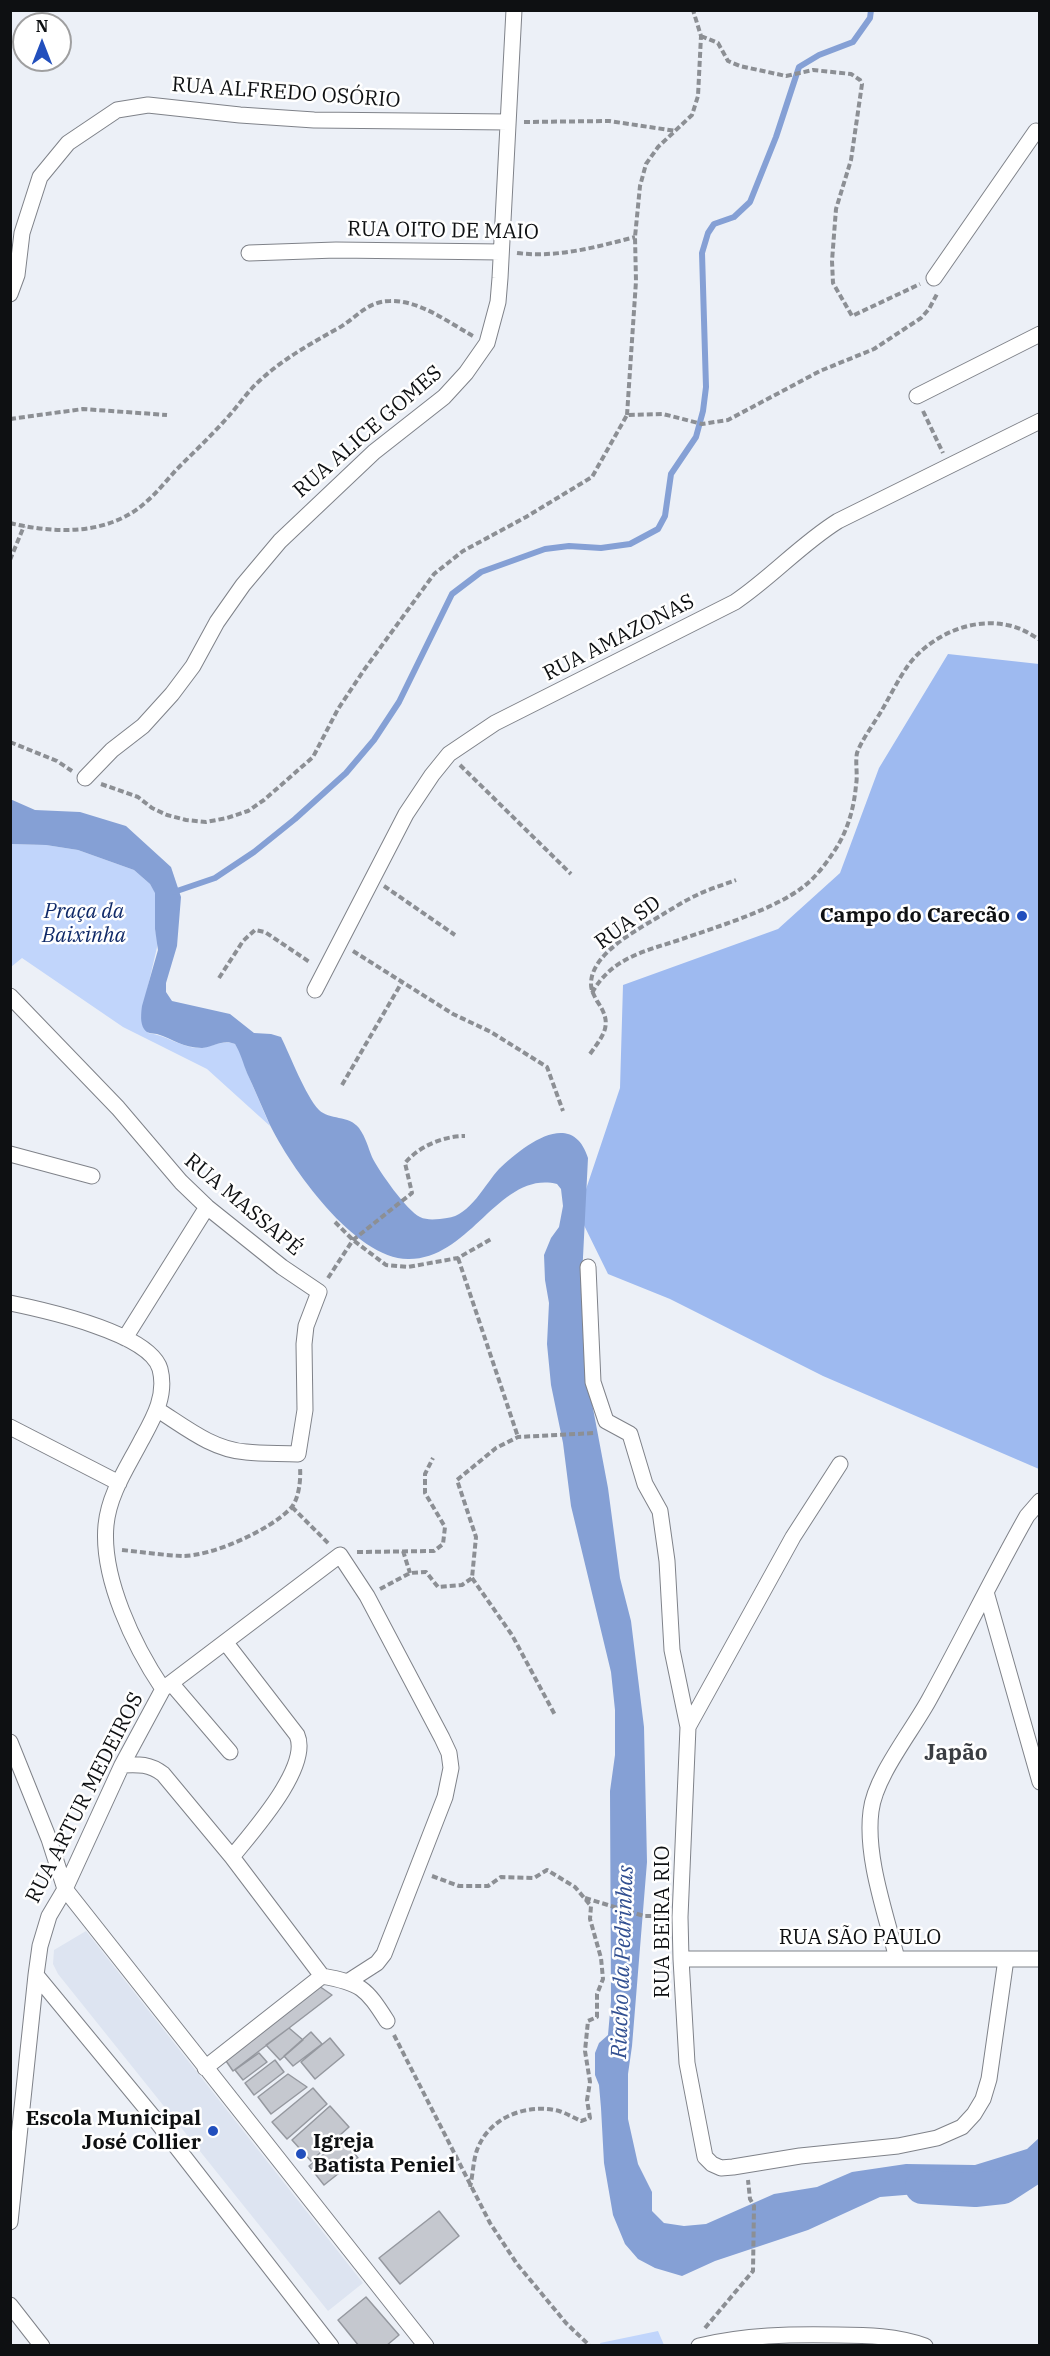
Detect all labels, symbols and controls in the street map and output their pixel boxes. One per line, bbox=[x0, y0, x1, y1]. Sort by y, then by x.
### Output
north arrow bbox=[12, 12, 72, 72]
text: N bbox=[36, 16, 48, 36]
street label: RUA ALFREDO OSÓRIO bbox=[171, 72, 401, 114]
street label: RUA OITO DE MAIO bbox=[347, 217, 539, 245]
street label: RUA ALICE GOMES bbox=[288, 361, 448, 503]
street label: RUA AMAZONAS bbox=[539, 589, 699, 687]
street label: RUA SD bbox=[590, 891, 666, 955]
park label: Praça da Baixinha bbox=[42, 899, 126, 949]
place label: Campo do Carecão bbox=[820, 903, 1010, 929]
marker: Campo do Carecão bbox=[1015, 909, 1029, 923]
street label: RUA MASSAPÉ bbox=[179, 1148, 307, 1262]
street label: RUA ARTUR MEDEIROS bbox=[21, 1689, 149, 1907]
district label: Japão bbox=[924, 1741, 988, 1767]
street label: RUA BEIRA RIO bbox=[650, 1846, 676, 1998]
water label: Riacho da Pedrinhas bbox=[606, 1865, 640, 2059]
street label: RUA SÃO PAULO bbox=[779, 1925, 941, 1951]
place label: Escola Municipal José Collier bbox=[26, 2106, 201, 2156]
marker: Escola Municipal José Collier bbox=[206, 2124, 220, 2138]
place label: Igreja Batista Peniel bbox=[313, 2129, 455, 2179]
marker: Igreja Batista Peniel bbox=[294, 2147, 308, 2161]

